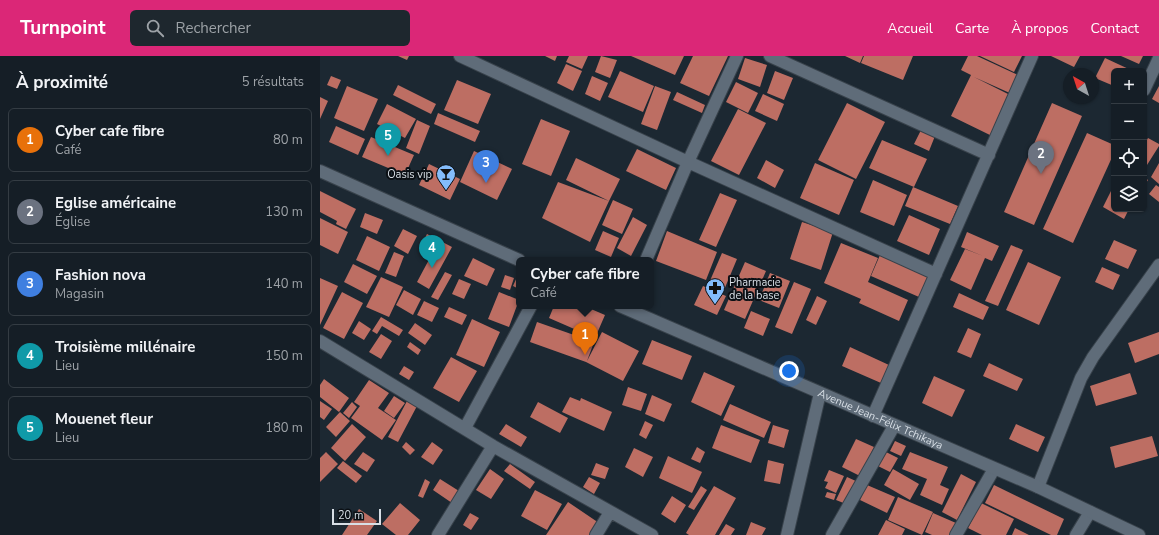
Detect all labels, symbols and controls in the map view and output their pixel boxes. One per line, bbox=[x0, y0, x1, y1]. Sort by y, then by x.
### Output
search box bbox=[130, 10, 410, 46]
text: Turnpoint bbox=[20, 15, 106, 41]
icon: search bbox=[144, 17, 166, 39]
text: Rechercher bbox=[176, 18, 251, 38]
text: Accueil bbox=[887, 19, 933, 38]
text: Carte bbox=[955, 19, 989, 38]
text: À propos bbox=[1011, 19, 1069, 38]
text: Contact bbox=[1091, 19, 1139, 38]
north arrow bbox=[1063, 68, 1099, 104]
map controls bbox=[1111, 68, 1147, 212]
button: + bbox=[1111, 68, 1147, 104]
text: À proximité bbox=[16, 71, 108, 94]
text: 5 résultats bbox=[242, 73, 304, 91]
button: − bbox=[1111, 104, 1147, 140]
text: Cyber cafe fibre bbox=[55, 121, 165, 141]
pin: 5 bbox=[375, 123, 401, 156]
text: 1 bbox=[26, 131, 34, 149]
text: 80 m bbox=[273, 131, 303, 149]
button: locate bbox=[1111, 140, 1147, 176]
text: Café bbox=[55, 141, 82, 159]
pin: 2 bbox=[1028, 141, 1054, 174]
pin: 3 bbox=[473, 150, 499, 183]
bar icon: Oasis vip bbox=[435, 163, 457, 191]
place label: Oasis vip bbox=[387, 167, 432, 182]
button: layers bbox=[1111, 176, 1147, 212]
text: Eglise américaine bbox=[55, 193, 176, 213]
text: 2 bbox=[26, 203, 34, 221]
text: 130 m bbox=[265, 203, 303, 221]
text: Église bbox=[55, 213, 90, 231]
pin: 4 bbox=[419, 235, 445, 268]
popup bbox=[516, 257, 654, 309]
text: Cyber cafe fibre bbox=[530, 264, 640, 284]
text: Fashion nova bbox=[55, 265, 146, 285]
text: 3 bbox=[26, 275, 34, 293]
text: 140 m bbox=[265, 275, 303, 293]
place label: Pharmacie de la base bbox=[729, 275, 781, 303]
pharmacy icon: Pharmacie de la base bbox=[704, 277, 726, 305]
text: Café bbox=[530, 284, 557, 302]
text: Magasin bbox=[55, 285, 104, 303]
pin: 1 bbox=[572, 322, 598, 355]
text: Troisième millénaire bbox=[55, 337, 195, 357]
text: 4 bbox=[26, 347, 34, 365]
text: 150 m bbox=[265, 347, 303, 365]
text: Lieu bbox=[55, 357, 79, 375]
your location bbox=[779, 361, 799, 381]
street label: Avenue Jean-Félix Tchikaya bbox=[816, 386, 945, 453]
text: Mouenet fleur bbox=[55, 409, 153, 429]
text: 5 bbox=[26, 419, 34, 437]
text: 180 m bbox=[265, 419, 303, 437]
text: Lieu bbox=[55, 429, 79, 447]
scale bar bbox=[332, 507, 381, 526]
text: 20 m bbox=[338, 508, 363, 523]

